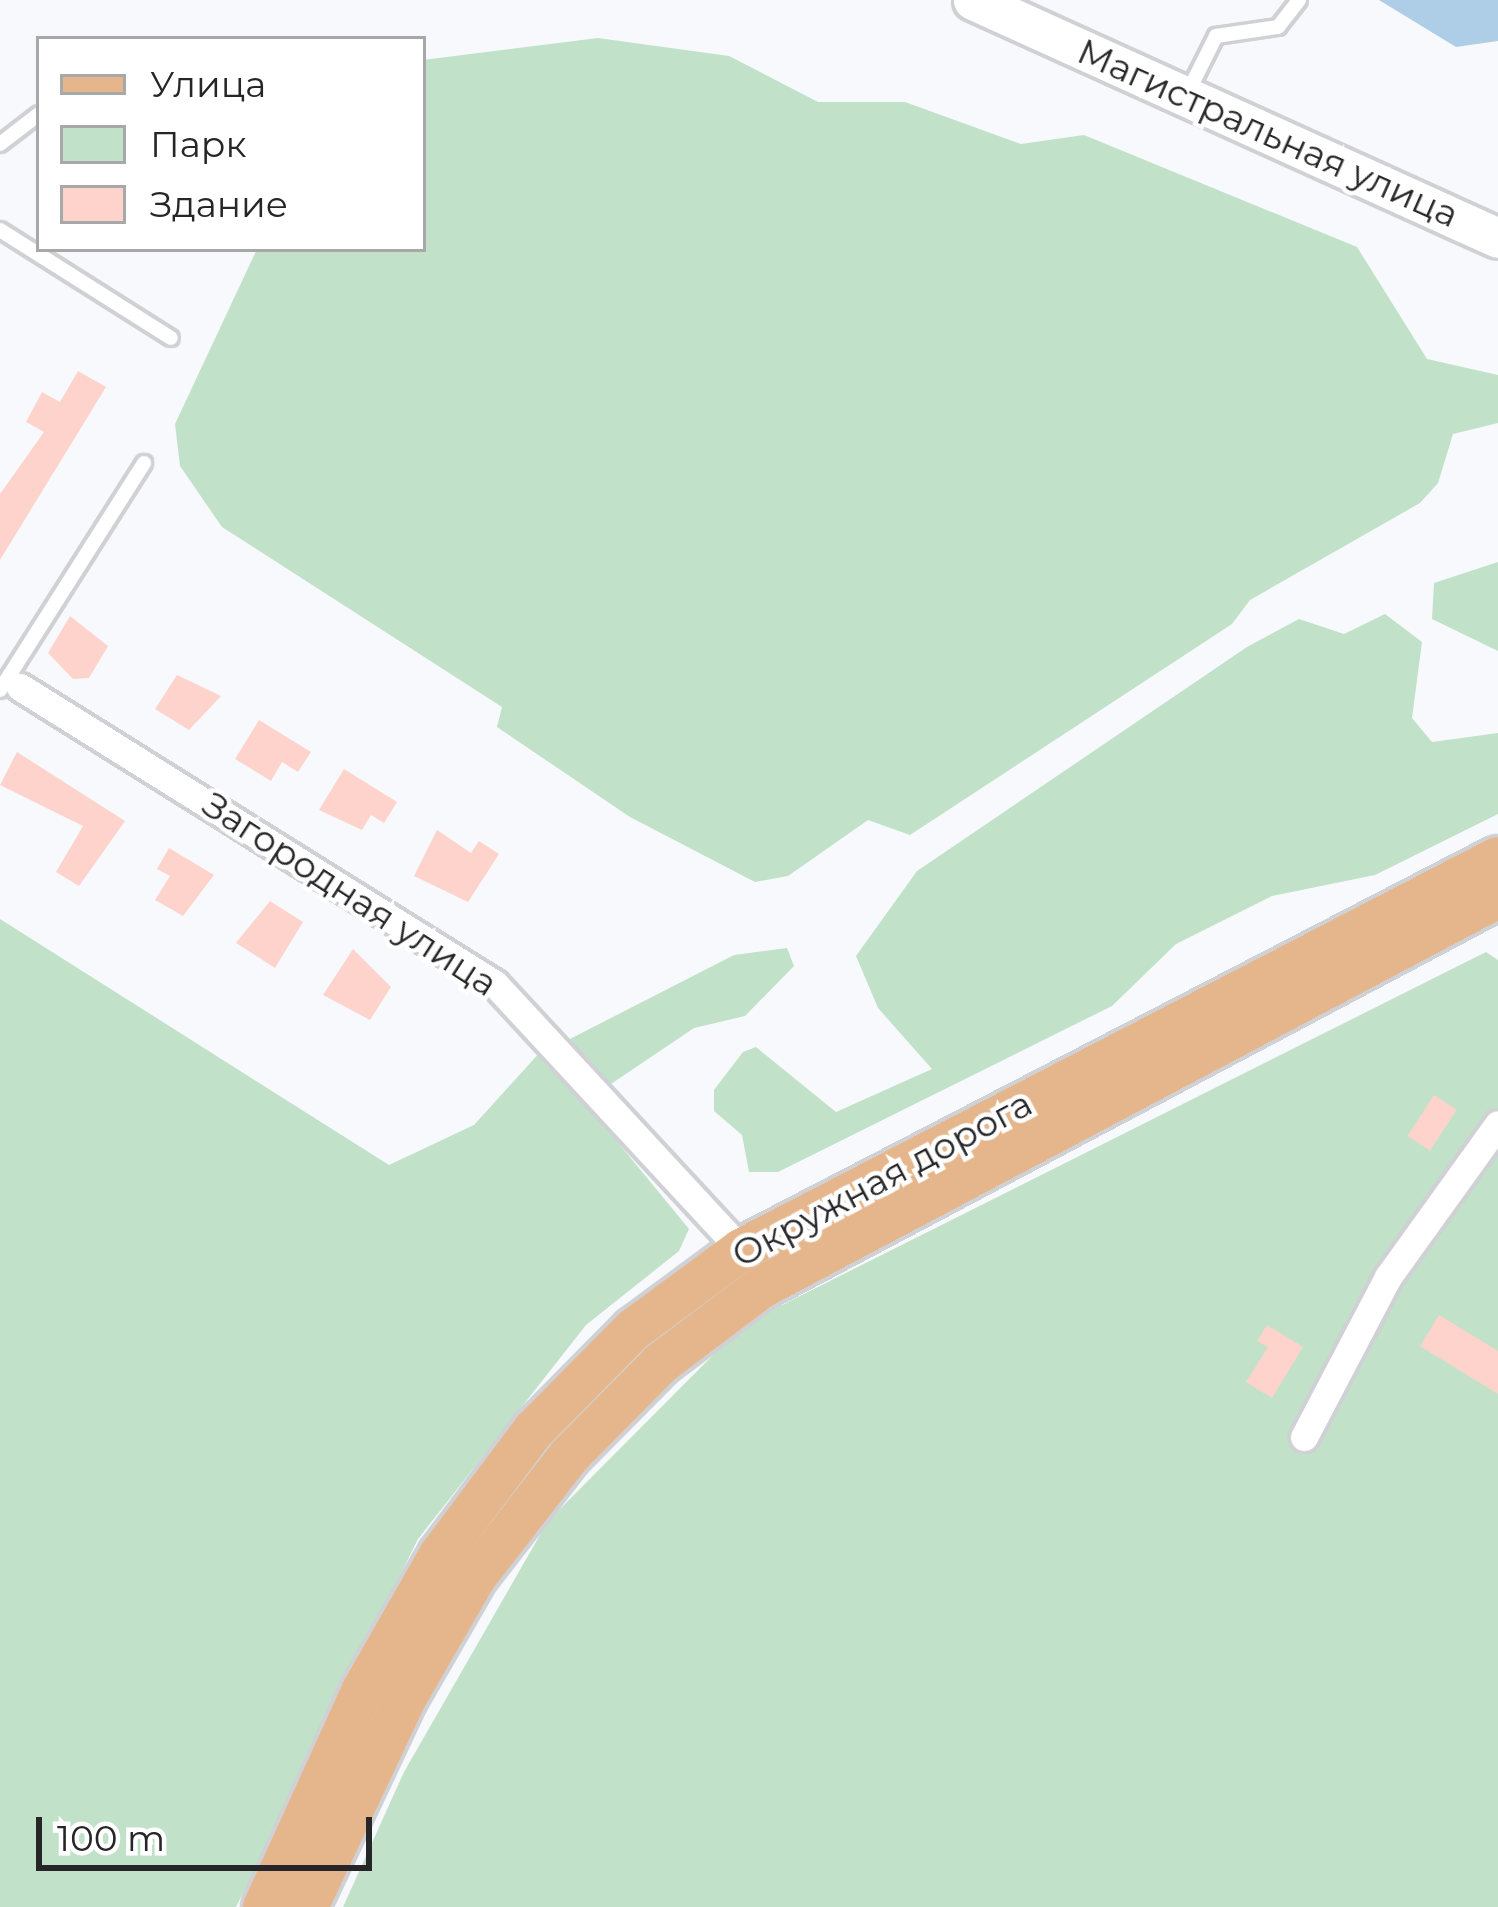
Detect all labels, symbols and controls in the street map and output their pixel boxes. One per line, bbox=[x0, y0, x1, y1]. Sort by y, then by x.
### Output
street label: Магистральная улица bbox=[1071, 29, 1465, 237]
legend bbox=[36, 36, 426, 252]
text: Улица bbox=[150, 62, 266, 106]
text: Парк bbox=[150, 122, 246, 166]
text: Здание bbox=[150, 182, 288, 226]
street label: Загородная улица bbox=[195, 783, 505, 1005]
street label: Окружная дорога bbox=[725, 1082, 1039, 1276]
scale bar bbox=[42, 1793, 378, 1867]
text: 100 m bbox=[57, 1816, 165, 1860]

